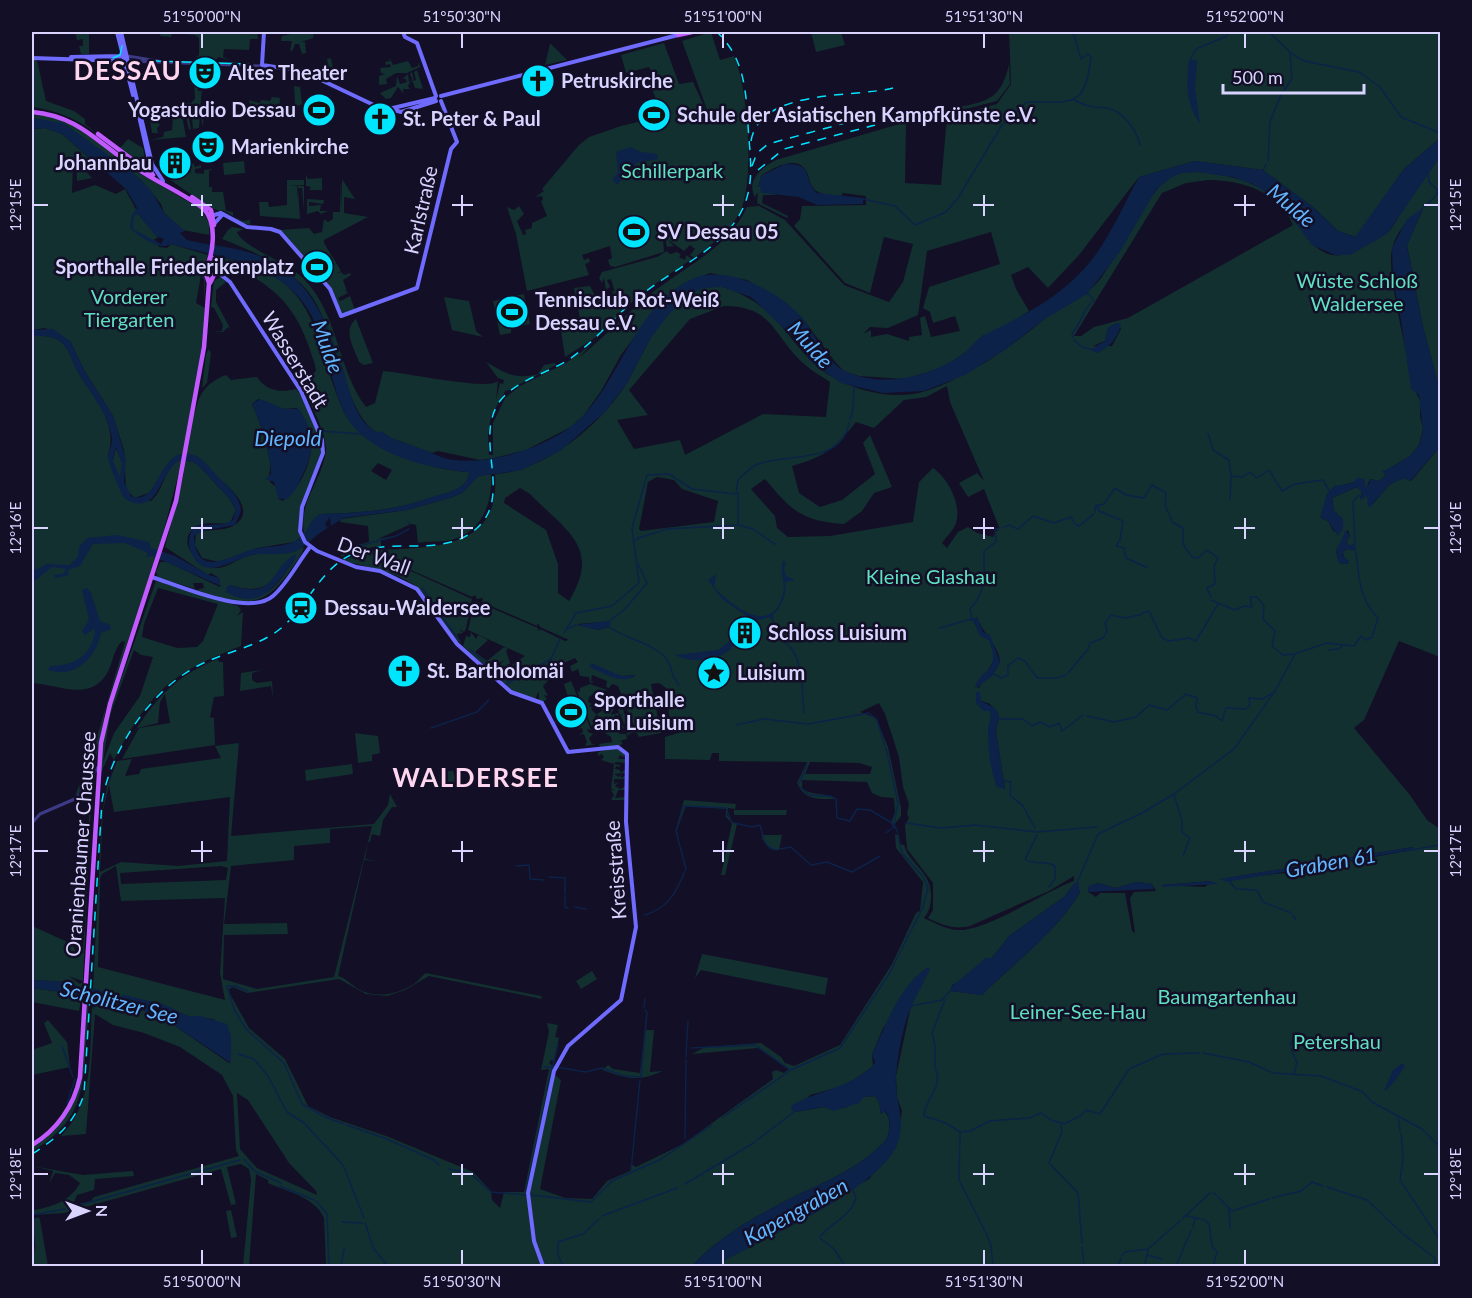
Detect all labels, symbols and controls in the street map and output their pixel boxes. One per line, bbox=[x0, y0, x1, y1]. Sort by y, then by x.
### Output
text: 51°50'00"N bbox=[163, 7, 241, 25]
text: 51°50'30"N bbox=[423, 7, 501, 25]
text: 51°51'00"N bbox=[684, 7, 762, 25]
text: 51°51'30"N bbox=[945, 7, 1023, 25]
text: 51°52'00"N bbox=[1206, 7, 1284, 25]
district label: DESSAU bbox=[74, 54, 182, 86]
theatre icon: Altes Theater bbox=[187, 55, 223, 91]
scale bar bbox=[1223, 57, 1364, 95]
place label: Altes Theater bbox=[227, 60, 348, 84]
church icon: Petruskirche bbox=[520, 63, 556, 99]
text: 500 m bbox=[1232, 66, 1283, 88]
place label: Petruskirche bbox=[561, 68, 673, 92]
sports icon: Yogastudio Dessau bbox=[301, 92, 337, 128]
place label: Yogastudio Dessau bbox=[127, 97, 296, 121]
sports icon: Schule der Asiatischen Kampfkünste e.V. bbox=[636, 97, 672, 133]
church icon: St. Peter & Paul bbox=[362, 101, 398, 137]
place label: Schule der Asiatischen Kampfkünste e.V. bbox=[677, 102, 1036, 126]
place label: St. Peter & Paul bbox=[403, 106, 541, 130]
theatre icon: Marienkirche bbox=[190, 129, 226, 165]
place label: Marienkirche bbox=[231, 134, 349, 158]
building icon: Johannbau bbox=[157, 145, 193, 181]
place label: Johannbau bbox=[55, 150, 152, 174]
park label: Schillerpark bbox=[621, 158, 724, 182]
street label: Karlstraße bbox=[398, 163, 442, 256]
water label: Mulde bbox=[1263, 178, 1321, 232]
text: 12°15'E bbox=[6, 179, 24, 231]
text: 12°15'E bbox=[1446, 179, 1464, 231]
sports icon: SV Dessau 05 bbox=[616, 214, 652, 250]
place label: SV Dessau 05 bbox=[657, 219, 779, 243]
sports icon: Sporthalle Friederikenplatz bbox=[299, 249, 335, 285]
place label: Sporthalle Friederikenplatz bbox=[55, 254, 294, 278]
park label: Wüste Schloß Waldersee bbox=[1296, 268, 1418, 315]
park label: Vorderer Tiergarten bbox=[84, 284, 174, 331]
place label: Tennisclub Rot-Weiß Dessau e.V. bbox=[535, 287, 719, 334]
sports icon: Tennisclub Rot-Weiß Dessau e.V. bbox=[494, 294, 530, 330]
street label: Wasserstadt bbox=[258, 307, 334, 412]
water label: Mulde bbox=[783, 315, 839, 373]
water label: Mulde bbox=[307, 316, 350, 377]
water label: Diepold bbox=[254, 425, 322, 450]
text: 12°16'E bbox=[6, 502, 24, 554]
text: 12°16'E bbox=[1446, 502, 1464, 554]
street label: Der Wall bbox=[334, 531, 414, 579]
park label: Kleine Glashau bbox=[866, 564, 996, 588]
station icon: Dessau-Waldersee bbox=[283, 590, 319, 626]
place label: Dessau-Waldersee bbox=[324, 595, 491, 619]
building icon: Schloss Luisium bbox=[727, 615, 763, 651]
place label: Schloss Luisium bbox=[768, 620, 907, 644]
church icon: St. Bartholomäi bbox=[386, 653, 422, 689]
place icon: Luisium bbox=[696, 655, 732, 691]
place label: St. Bartholomäi bbox=[427, 658, 564, 682]
place label: Luisium bbox=[737, 660, 805, 684]
place label: Sporthalle am Luisium bbox=[594, 687, 694, 734]
sports icon: Sporthalle am Luisium bbox=[553, 694, 589, 730]
street label: Oranienbaumer Chaussee bbox=[60, 730, 100, 957]
district label: WALDERSEE bbox=[393, 761, 559, 793]
street label: Kreisstraße bbox=[600, 820, 630, 920]
text: 12°17'E bbox=[6, 825, 24, 877]
text: 12°17'E bbox=[1446, 825, 1464, 877]
water label: Graben 61 bbox=[1283, 841, 1378, 882]
water label: Scholitzer See bbox=[58, 975, 181, 1028]
park label: Baumgartenhau bbox=[1157, 984, 1297, 1008]
park label: Leiner-See-Hau bbox=[1010, 999, 1146, 1023]
park label: Petershau bbox=[1293, 1029, 1381, 1053]
text: 12°18'E bbox=[6, 1148, 24, 1200]
text: 12°18'E bbox=[1446, 1148, 1464, 1200]
water label: Kapengraben bbox=[739, 1172, 852, 1250]
north arrow bbox=[57, 1181, 117, 1241]
text: N bbox=[93, 1205, 112, 1217]
text: 51°50'00"N bbox=[163, 1272, 241, 1290]
text: 51°50'30"N bbox=[423, 1272, 501, 1290]
text: 51°51'00"N bbox=[684, 1272, 762, 1290]
text: 51°51'30"N bbox=[945, 1272, 1023, 1290]
text: 51°52'00"N bbox=[1206, 1272, 1284, 1290]

